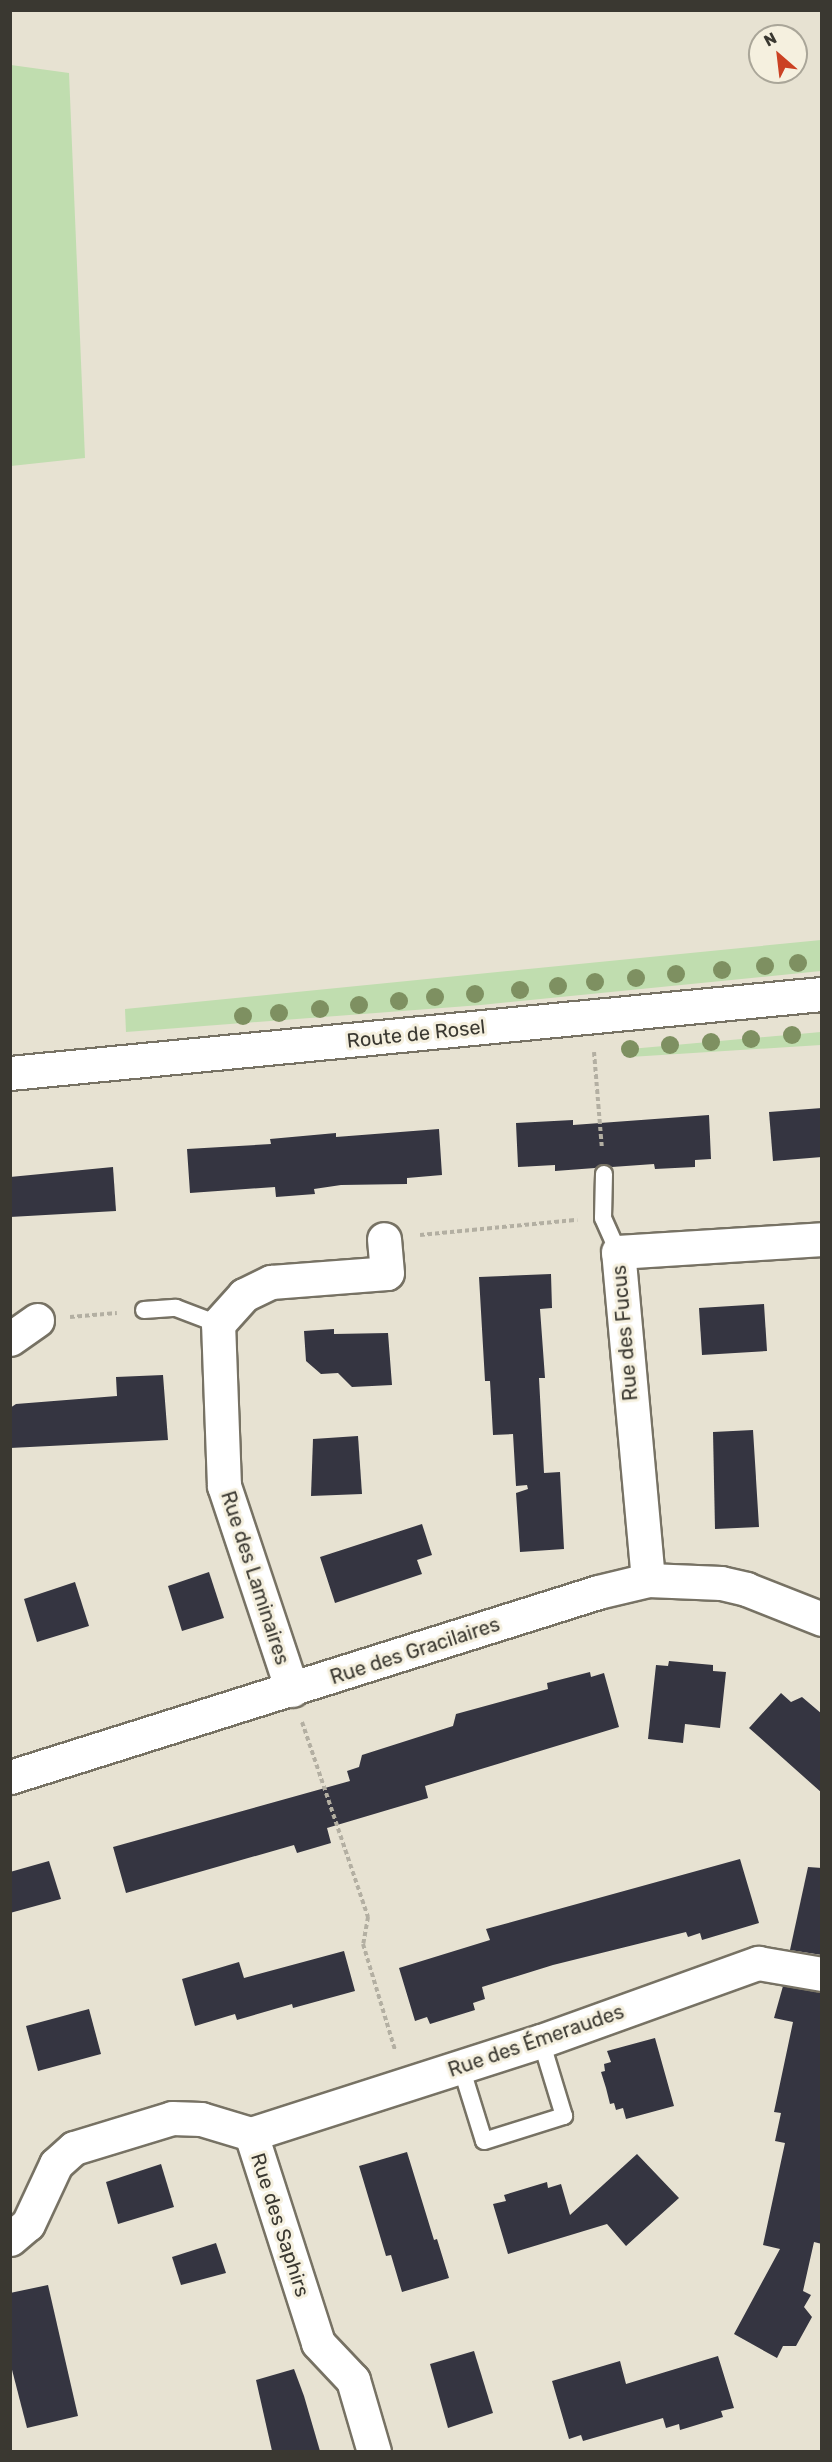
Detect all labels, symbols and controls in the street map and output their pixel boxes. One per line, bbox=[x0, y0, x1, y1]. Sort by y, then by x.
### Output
north arrow bbox=[748, 24, 808, 84]
text: N bbox=[761, 28, 780, 51]
street label: Route de Rosel bbox=[346, 1015, 486, 1053]
street label: Rue des Fucus bbox=[607, 1264, 643, 1402]
street label: Rue des Laminaires bbox=[216, 1488, 294, 1668]
street label: Rue des Gracilaires bbox=[327, 1612, 503, 1690]
street label: Rue des Émeraudes bbox=[445, 2000, 627, 2082]
street label: Rue des Saphirs bbox=[245, 2150, 315, 2300]

